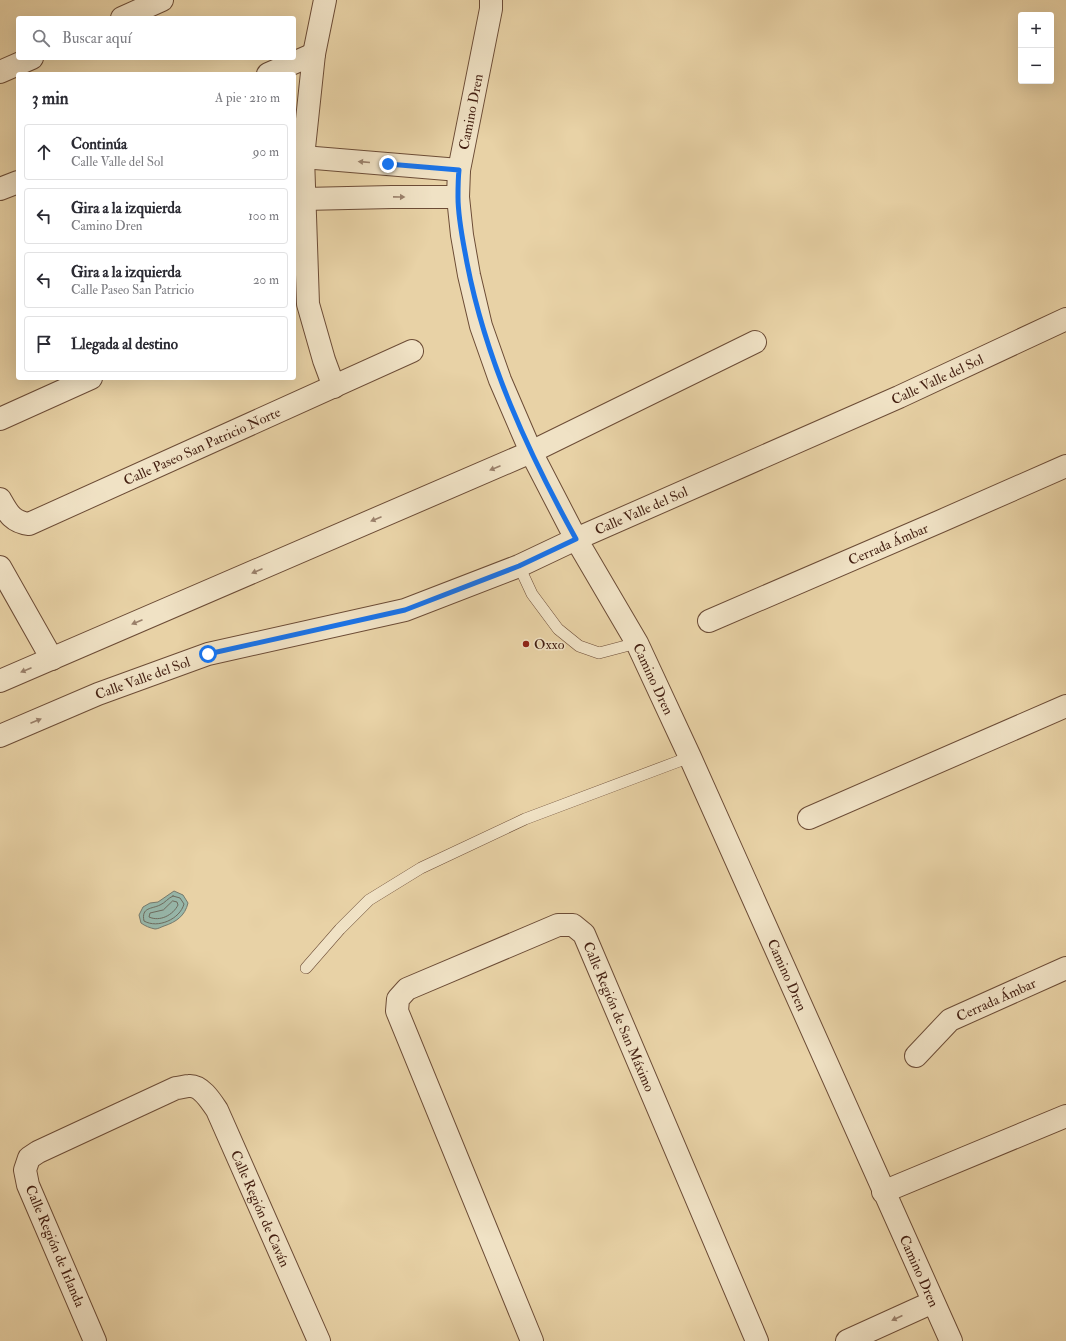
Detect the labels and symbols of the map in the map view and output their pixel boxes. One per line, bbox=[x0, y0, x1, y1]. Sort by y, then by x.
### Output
street label: Camino Dren bbox=[455, 72, 486, 151]
route end bbox=[379, 155, 397, 173]
one-way arrow bbox=[358, 159, 370, 166]
one-way arrow bbox=[393, 194, 406, 200]
street label: Calle Valle del Sol bbox=[889, 350, 986, 408]
street label: Calle Paseo San Patricio Norte bbox=[121, 403, 283, 489]
one-way arrow bbox=[489, 465, 501, 471]
street label: Calle Valle del Sol bbox=[592, 482, 690, 538]
one-way arrow bbox=[370, 516, 381, 522]
street label: Cerrada Ámbar bbox=[845, 519, 931, 569]
one-way arrow bbox=[251, 568, 262, 574]
one-way arrow bbox=[131, 620, 143, 626]
place label: Oxxo bbox=[534, 636, 565, 653]
marker: Oxxo bbox=[521, 639, 531, 649]
street label: Camino Dren bbox=[629, 640, 677, 718]
route start bbox=[199, 645, 217, 663]
street label: Calle Valle del Sol bbox=[93, 653, 193, 703]
one-way arrow bbox=[21, 667, 32, 673]
one-way arrow bbox=[30, 718, 41, 724]
street label: Camino Dren bbox=[764, 936, 810, 1014]
street label: Calle Región de San Máximo bbox=[580, 939, 659, 1094]
street label: Cerrada Ámbar bbox=[954, 974, 1039, 1025]
street label: Calle Región de Caván bbox=[227, 1148, 294, 1269]
street label: Calle Región de Irlanda bbox=[22, 1182, 88, 1310]
street label: Camino Dren bbox=[896, 1232, 942, 1310]
one-way arrow bbox=[892, 1315, 903, 1321]

